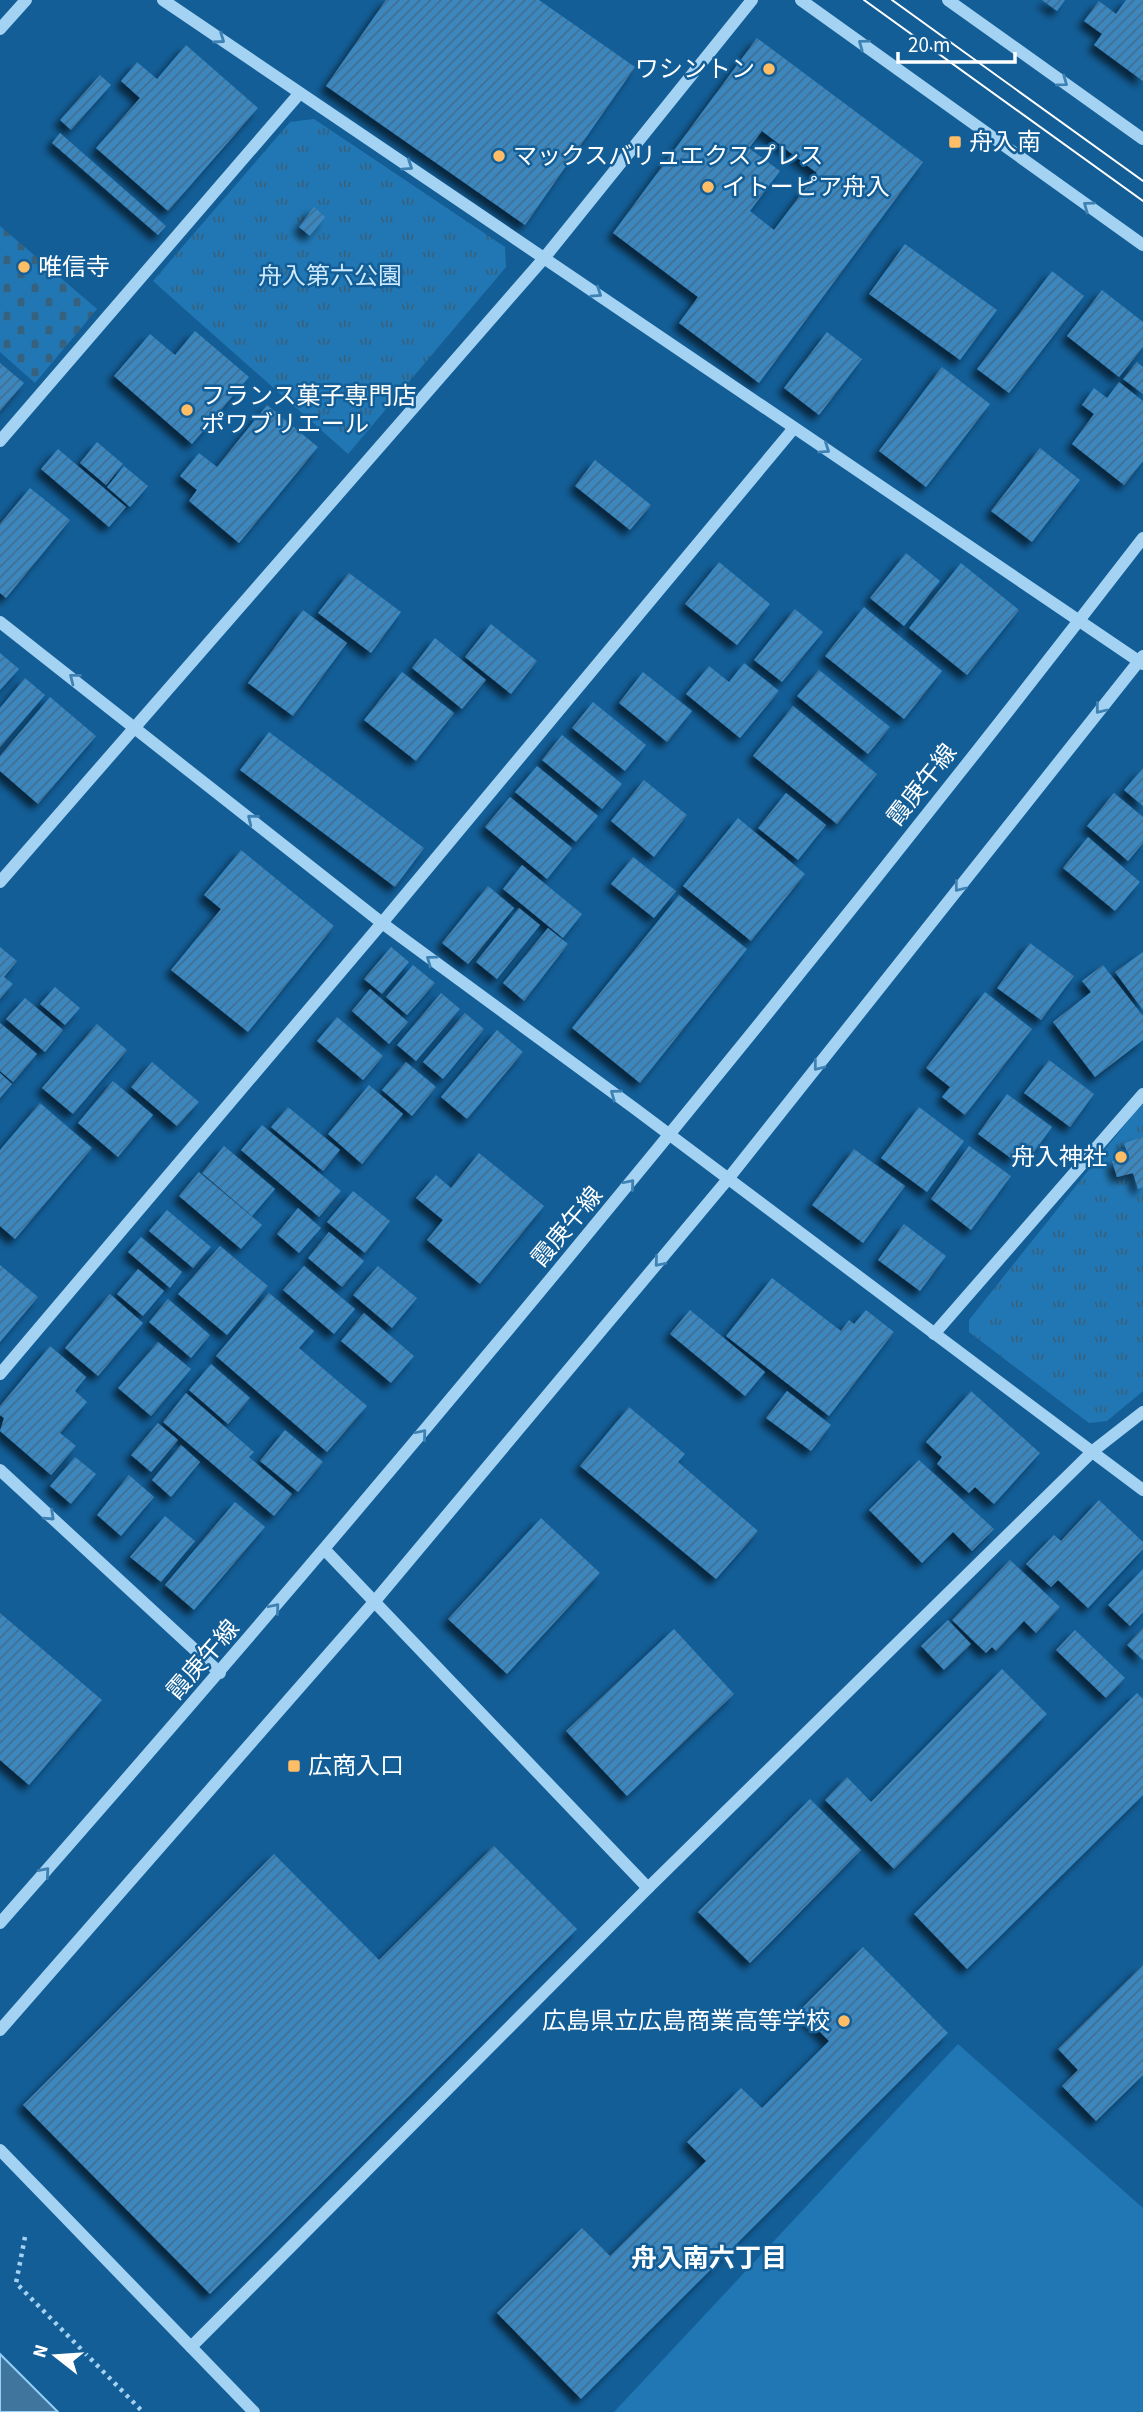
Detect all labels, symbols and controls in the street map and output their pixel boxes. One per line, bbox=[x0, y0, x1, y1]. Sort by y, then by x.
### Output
scale bar bbox=[898, 21, 1015, 65]
text: 20 m bbox=[908, 30, 950, 60]
one-way arrow bbox=[212, 31, 225, 44]
one-way arrow bbox=[858, 40, 871, 52]
place label: ワシントン bbox=[635, 52, 755, 87]
marker: ワシントン bbox=[761, 61, 777, 77]
one-way arrow bbox=[1055, 74, 1068, 86]
place label: 舟入南 bbox=[969, 125, 1041, 160]
marker: 舟入南 bbox=[947, 134, 963, 150]
place label: マックスバリュエクスプレス bbox=[513, 139, 824, 174]
marker: マックスバリュエクスプレス bbox=[491, 148, 507, 164]
one-way arrow bbox=[400, 158, 413, 170]
place label: イトーピア舟入 bbox=[722, 170, 890, 205]
marker: イトーピア舟入 bbox=[700, 179, 716, 195]
one-way arrow bbox=[1083, 201, 1096, 214]
place label: 唯信寺 bbox=[38, 250, 110, 285]
marker: 唯信寺 bbox=[16, 259, 32, 275]
park label: 舟入第六公園 bbox=[258, 259, 402, 294]
one-way arrow bbox=[589, 285, 602, 297]
place label: フランス菓子専門店 ポワブリエール bbox=[201, 379, 417, 442]
marker: フランス菓子専門店 ポワブリエール bbox=[179, 402, 195, 418]
one-way arrow bbox=[817, 441, 830, 453]
one-way arrow bbox=[69, 674, 81, 687]
one-way arrow bbox=[1096, 701, 1109, 714]
street label: 霞庚午線 bbox=[879, 736, 965, 834]
one-way arrow bbox=[248, 815, 260, 828]
one-way arrow bbox=[955, 880, 968, 892]
one-way arrow bbox=[427, 955, 439, 968]
one-way arrow bbox=[814, 1057, 826, 1070]
one-way arrow bbox=[610, 1090, 623, 1102]
place label: 舟入神社 bbox=[1011, 1140, 1107, 1175]
marker: 舟入神社 bbox=[1113, 1149, 1129, 1165]
street label: 霞庚午線 bbox=[523, 1179, 611, 1275]
one-way arrow bbox=[622, 1180, 634, 1193]
one-way arrow bbox=[655, 1253, 667, 1266]
one-way arrow bbox=[414, 1430, 426, 1443]
one-way arrow bbox=[42, 1508, 55, 1521]
one-way arrow bbox=[267, 1604, 279, 1617]
street label: 霞庚午線 bbox=[158, 1612, 248, 1708]
place label: 広商入口 bbox=[308, 1749, 404, 1784]
marker: 広商入口 bbox=[286, 1758, 302, 1774]
one-way arrow bbox=[37, 1867, 49, 1880]
place label: 広島県立広島商業高等学校 bbox=[542, 2004, 830, 2039]
marker: 広島県立広島商業高等学校 bbox=[836, 2013, 852, 2029]
district label: 舟入南六丁目 bbox=[631, 2240, 787, 2277]
north arrow bbox=[21, 2321, 91, 2391]
text: N bbox=[26, 2341, 56, 2361]

